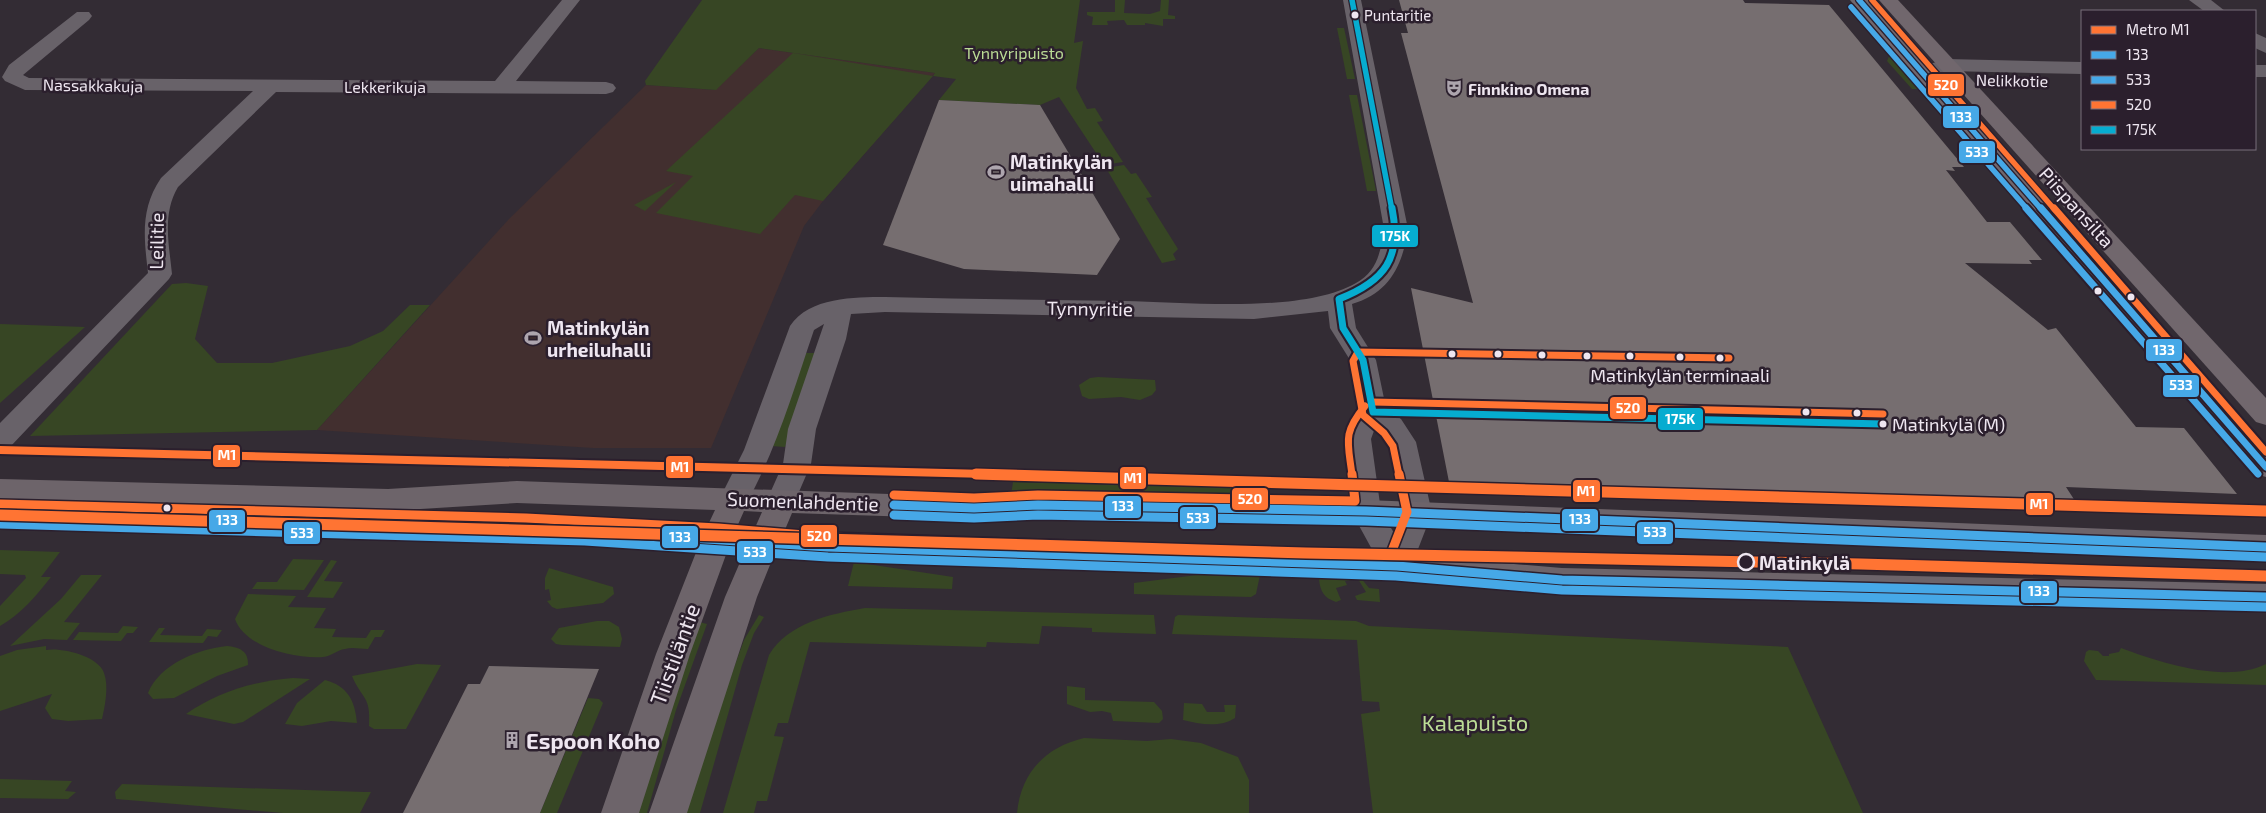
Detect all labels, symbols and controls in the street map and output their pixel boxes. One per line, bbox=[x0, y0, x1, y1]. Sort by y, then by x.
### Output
place label: Puntaritie bbox=[1364, 6, 1431, 24]
marker: Puntaritie bbox=[1350, 10, 1360, 20]
legend bbox=[2081, 10, 2256, 150]
text: Metro M1 bbox=[2126, 20, 2190, 38]
park label: Tynnyripuisto bbox=[964, 43, 1064, 62]
text: 133 bbox=[2126, 45, 2149, 63]
street label: Nelikkotie bbox=[1976, 70, 2048, 90]
text: 533 bbox=[2126, 70, 2151, 88]
line badge: 520 bbox=[1927, 73, 1965, 97]
street label: Nassakkakuja bbox=[43, 75, 143, 96]
text: 520 bbox=[1934, 76, 1959, 93]
street label: Lekkerikuja bbox=[344, 77, 426, 97]
theatre icon: Finnkino Omena bbox=[1444, 78, 1464, 98]
place label: Finnkino Omena bbox=[1468, 79, 1589, 98]
text: 520 bbox=[2126, 95, 2152, 113]
line badge: 133 bbox=[1942, 105, 1980, 129]
text: 133 bbox=[1950, 108, 1972, 125]
text: 175K bbox=[2126, 120, 2157, 138]
line badge: 533 bbox=[1958, 140, 1996, 164]
text: 533 bbox=[1965, 143, 1989, 160]
place label: Matinkylän uimahalli bbox=[1010, 150, 1113, 195]
sports icon: Matinkylän uimahalli bbox=[986, 162, 1006, 182]
street label: Piispansilta bbox=[2035, 162, 2119, 252]
street label: Leilitie bbox=[144, 212, 168, 270]
line badge: 175K bbox=[1371, 224, 1419, 248]
text: 175K bbox=[1380, 227, 1410, 244]
unlabelled marker bbox=[2093, 286, 2103, 296]
unlabelled marker bbox=[2126, 292, 2136, 302]
street label: Tynnyritie bbox=[1047, 296, 1133, 320]
place label: Matinkylän urheiluhalli bbox=[547, 316, 651, 361]
sports icon: Matinkylän urheiluhalli bbox=[523, 328, 543, 348]
line badge: 133 bbox=[2145, 338, 2183, 362]
text: 133 bbox=[2153, 341, 2175, 358]
unlabelled marker bbox=[1447, 349, 1457, 359]
unlabelled marker bbox=[1493, 349, 1503, 359]
unlabelled marker bbox=[1537, 350, 1547, 360]
unlabelled marker bbox=[1582, 351, 1592, 361]
unlabelled marker bbox=[1625, 351, 1635, 361]
marker: Matinkylän terminaali bbox=[1675, 352, 1685, 362]
unlabelled marker bbox=[1715, 353, 1725, 363]
place label: Matinkylän terminaali bbox=[1590, 364, 1770, 386]
line badge: 533 bbox=[2162, 374, 2200, 398]
text: 533 bbox=[2169, 376, 2193, 393]
line badge: 520 bbox=[1609, 396, 1647, 420]
text: 520 bbox=[1616, 399, 1641, 416]
line badge: 175K bbox=[1657, 407, 1704, 431]
unlabelled marker bbox=[1801, 407, 1811, 417]
unlabelled marker bbox=[1852, 408, 1862, 418]
text: 175K bbox=[1665, 410, 1695, 427]
place label: Matinkylä (M) bbox=[1892, 413, 2005, 435]
marker: Matinkylä (M) bbox=[1878, 419, 1888, 429]
line badge: M1 bbox=[212, 444, 241, 468]
text: M1 bbox=[218, 446, 236, 463]
line badge: M1 bbox=[665, 455, 694, 479]
text: M1 bbox=[671, 458, 689, 475]
line badge: M1 bbox=[1119, 466, 1147, 490]
text: M1 bbox=[1124, 469, 1142, 486]
line badge: M1 bbox=[1572, 479, 1601, 503]
text: M1 bbox=[1577, 482, 1595, 499]
street label: Suomenlahdentie bbox=[727, 487, 879, 515]
line badge: 520 bbox=[1231, 487, 1269, 511]
text: 520 bbox=[1238, 490, 1263, 507]
line badge: M1 bbox=[2025, 492, 2054, 516]
line badge: 133 bbox=[1104, 495, 1142, 519]
text: M1 bbox=[2030, 495, 2048, 512]
text: 133 bbox=[1112, 497, 1134, 514]
unlabelled marker bbox=[162, 503, 172, 513]
line badge: 533 bbox=[1179, 506, 1217, 530]
line badge: 133 bbox=[1561, 508, 1599, 532]
line badge: 133 bbox=[208, 509, 246, 533]
text: 533 bbox=[1186, 509, 1210, 526]
text: 133 bbox=[1569, 510, 1591, 527]
text: 133 bbox=[216, 511, 238, 528]
line badge: 533 bbox=[283, 521, 321, 545]
line badge: 533 bbox=[1636, 521, 1674, 545]
text: 533 bbox=[1643, 523, 1667, 540]
text: 533 bbox=[290, 524, 314, 541]
line badge: 520 bbox=[800, 524, 838, 548]
line badge: 133 bbox=[661, 525, 699, 549]
text: 520 bbox=[807, 527, 832, 544]
text: 133 bbox=[669, 528, 691, 545]
line badge: 533 bbox=[736, 540, 774, 564]
text: 533 bbox=[743, 543, 767, 560]
place label: Matinkylä bbox=[1759, 551, 1850, 575]
marker: Matinkylä bbox=[1737, 553, 1755, 571]
line badge: 133 bbox=[2020, 580, 2058, 604]
text: 133 bbox=[2028, 582, 2050, 599]
street label: Tiistiläntie bbox=[644, 600, 704, 708]
park label: Kalapuisto bbox=[1422, 709, 1528, 735]
place label: Espoon Koho bbox=[526, 727, 660, 753]
building icon: Espoon Koho bbox=[502, 730, 522, 750]

